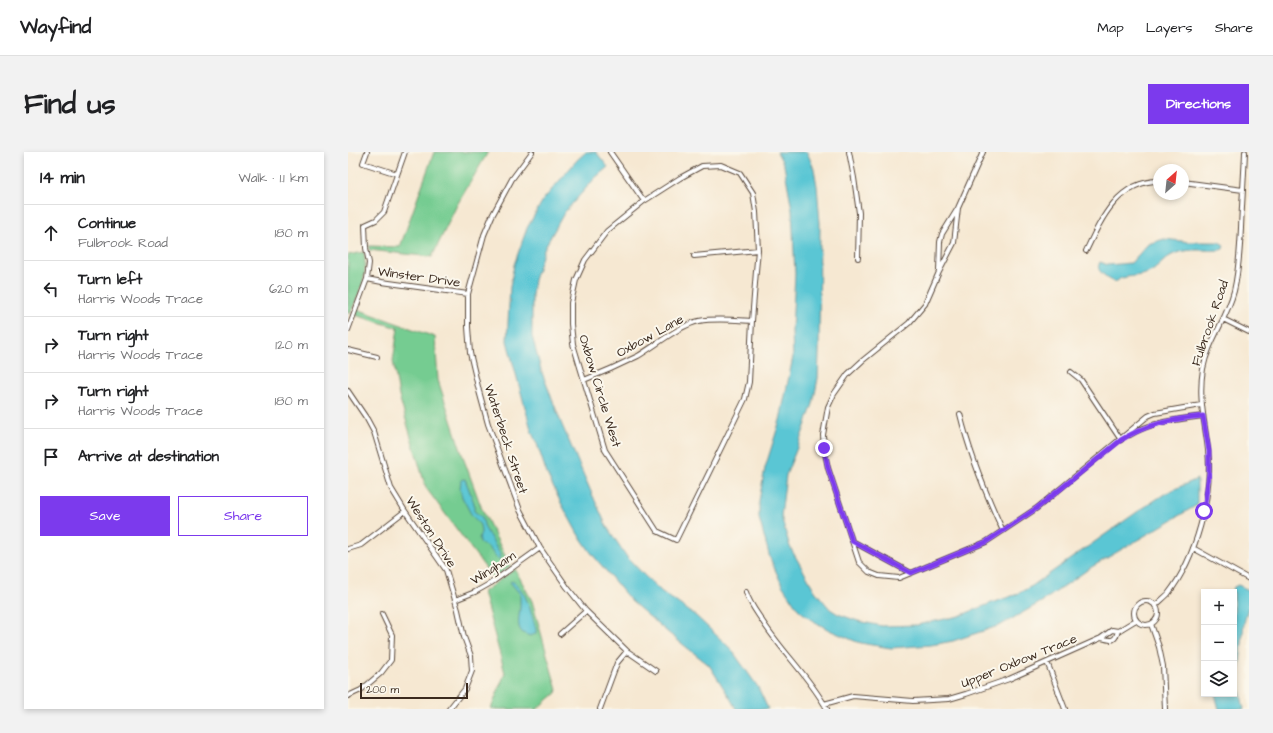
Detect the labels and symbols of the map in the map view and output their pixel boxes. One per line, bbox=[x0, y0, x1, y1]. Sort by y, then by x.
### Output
north arrow bbox=[1153, 164, 1189, 200]
street label: Winster Drive bbox=[377, 262, 461, 292]
street label: Fulbrook Road bbox=[1187, 277, 1233, 368]
street label: Oxbow Lane bbox=[613, 310, 687, 362]
street label: Oxbow Circle West bbox=[574, 332, 626, 450]
street label: Waterbeck Street bbox=[480, 382, 532, 497]
route end bbox=[815, 439, 833, 457]
street label: Weston Drive bbox=[401, 493, 461, 571]
route start bbox=[1195, 502, 1213, 520]
street label: Wingham bbox=[467, 546, 520, 590]
street label: Upper Oxbow Trace bbox=[958, 630, 1080, 692]
scale bar bbox=[360, 681, 468, 700]

